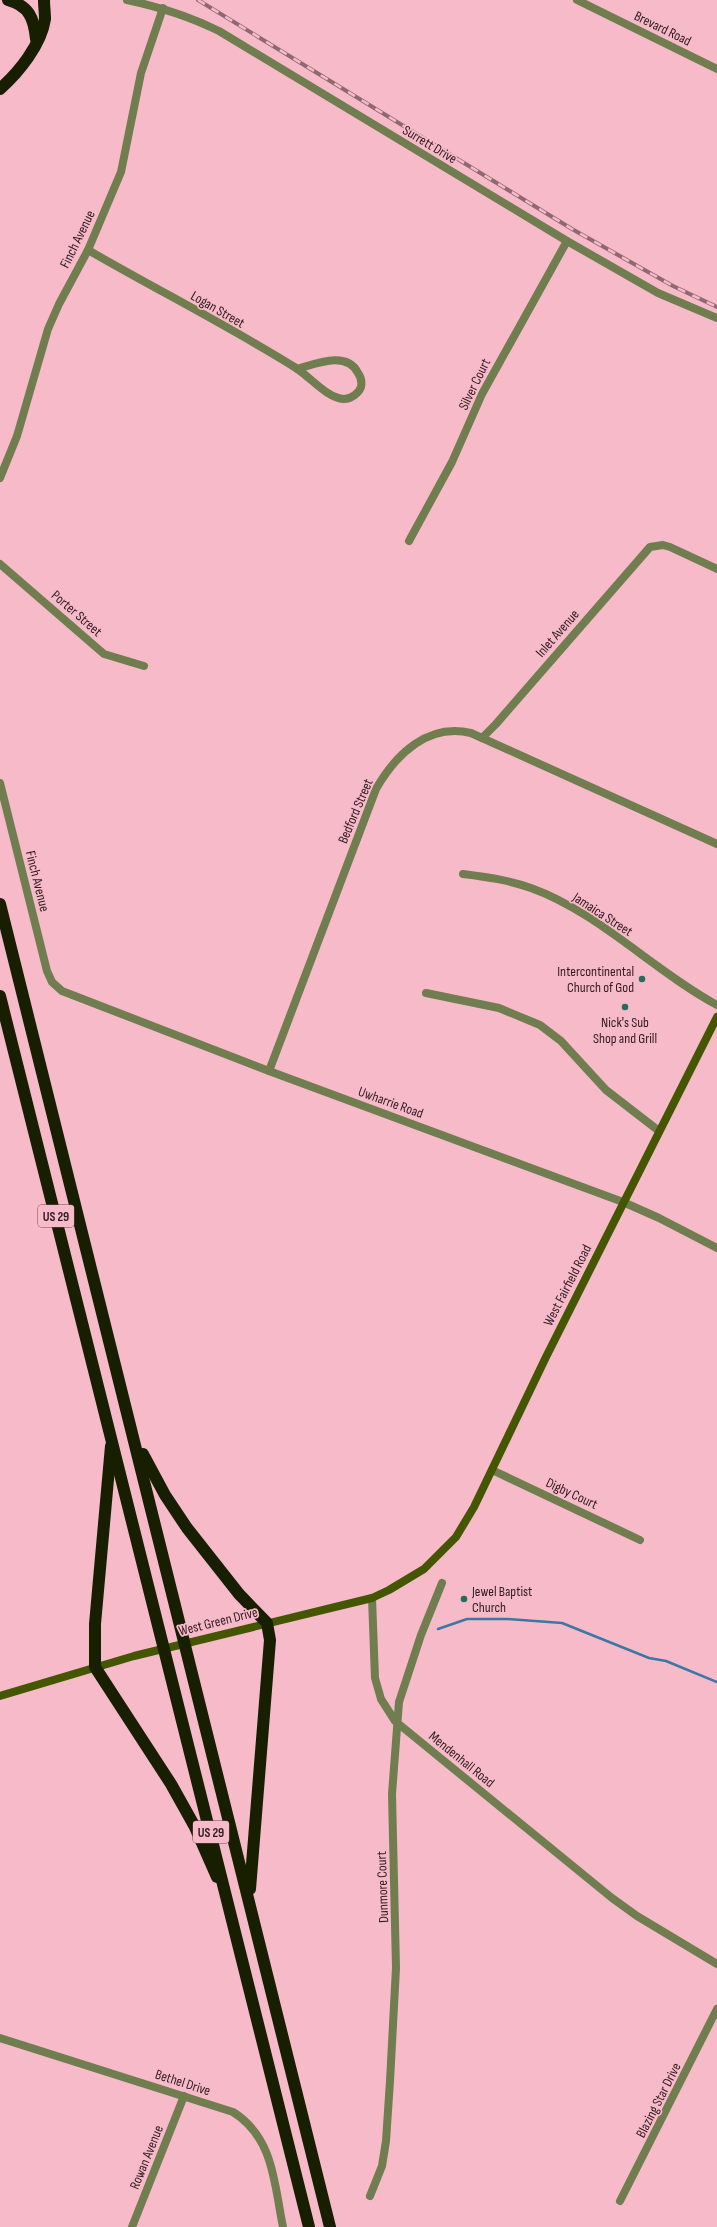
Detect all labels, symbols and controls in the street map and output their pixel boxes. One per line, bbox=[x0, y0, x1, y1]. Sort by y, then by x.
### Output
street label: Brevard Road bbox=[631, 7, 694, 50]
street label: Surrett Drive bbox=[399, 122, 460, 167]
street label: Finch Avenue bbox=[56, 208, 99, 271]
street label: Logan Street bbox=[188, 287, 248, 332]
street label: Silver Court bbox=[455, 356, 494, 413]
street label: Porter Street bbox=[48, 587, 105, 640]
street label: Inlet Avenue bbox=[532, 606, 583, 661]
street label: Bedford Street bbox=[334, 776, 377, 846]
street label: Finch Avenue bbox=[22, 849, 53, 913]
street label: Jamaica Street bbox=[569, 888, 636, 940]
place label: Intercontinental Church of God bbox=[557, 963, 634, 996]
marker: Intercontinental Church of God bbox=[637, 974, 647, 984]
marker: Nick's Sub Shop and Grill bbox=[620, 1002, 630, 1012]
place label: Nick's Sub Shop and Grill bbox=[593, 1014, 657, 1047]
street label: Uwharrie Road bbox=[356, 1083, 426, 1122]
road number: US 29 bbox=[38, 1205, 74, 1227]
street label: West Fairfield Road bbox=[540, 1242, 595, 1329]
street label: Digby Court bbox=[543, 1474, 600, 1513]
place label: Jewel Baptist Church bbox=[471, 1583, 532, 1616]
marker: Jewel Baptist Church bbox=[459, 1594, 469, 1604]
street label: West Green Drive bbox=[177, 1603, 259, 1640]
street label: Mendenhall Road bbox=[425, 1728, 498, 1791]
road number: US 29 bbox=[193, 1821, 229, 1843]
street label: Dunmore Court bbox=[373, 1851, 392, 1923]
street label: Blazing Star Drive bbox=[632, 2060, 685, 2141]
street label: Bethel Drive bbox=[153, 2066, 213, 2099]
street label: Rowan Avenue bbox=[126, 2123, 167, 2192]

